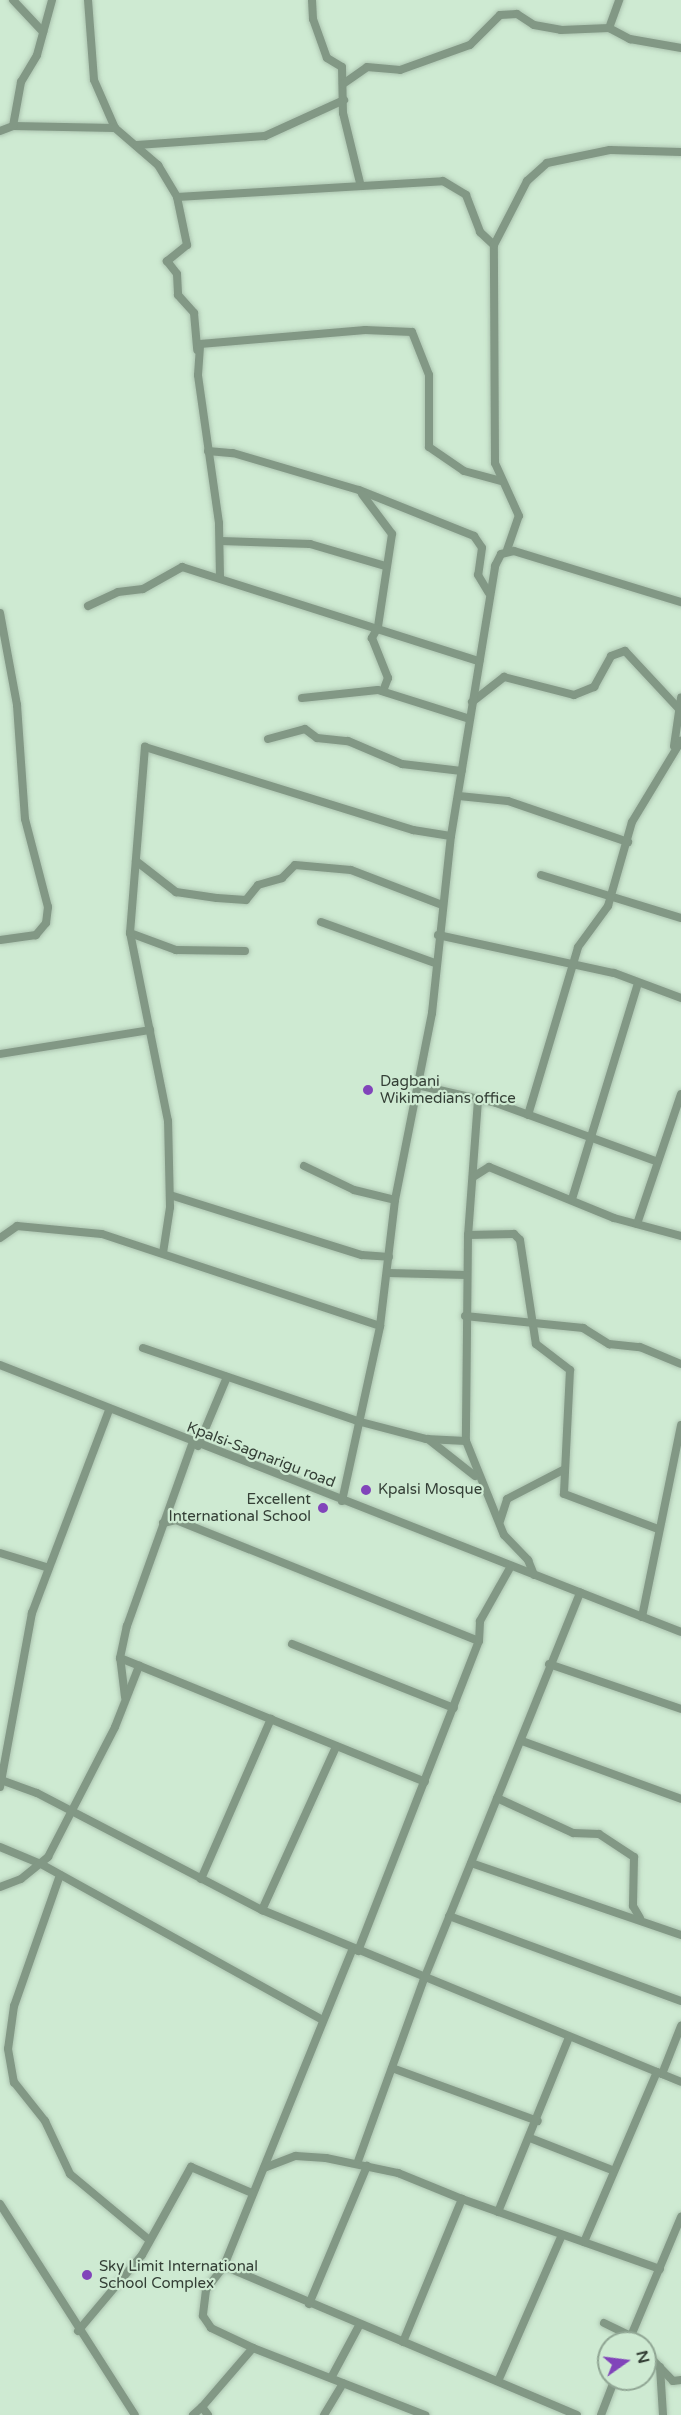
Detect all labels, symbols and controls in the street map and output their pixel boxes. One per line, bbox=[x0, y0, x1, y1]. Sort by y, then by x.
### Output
place label: Dagbani Wikimedians office bbox=[380, 1072, 516, 1107]
marker: Dagbani Wikimedians office bbox=[361, 1083, 375, 1097]
street label: Kpalsi-Sagnarigu road bbox=[184, 1418, 338, 1492]
place label: Kpalsi Mosque bbox=[378, 1481, 482, 1499]
marker: Kpalsi Mosque bbox=[359, 1483, 373, 1497]
place label: Excellent International School bbox=[169, 1490, 311, 1525]
marker: Excellent International School bbox=[316, 1501, 330, 1515]
place label: Sky Limit International School Complex bbox=[99, 2257, 258, 2292]
marker: Sky Limit International School Complex bbox=[80, 2268, 94, 2282]
north arrow bbox=[597, 2331, 657, 2391]
text: N bbox=[631, 2348, 654, 2366]

